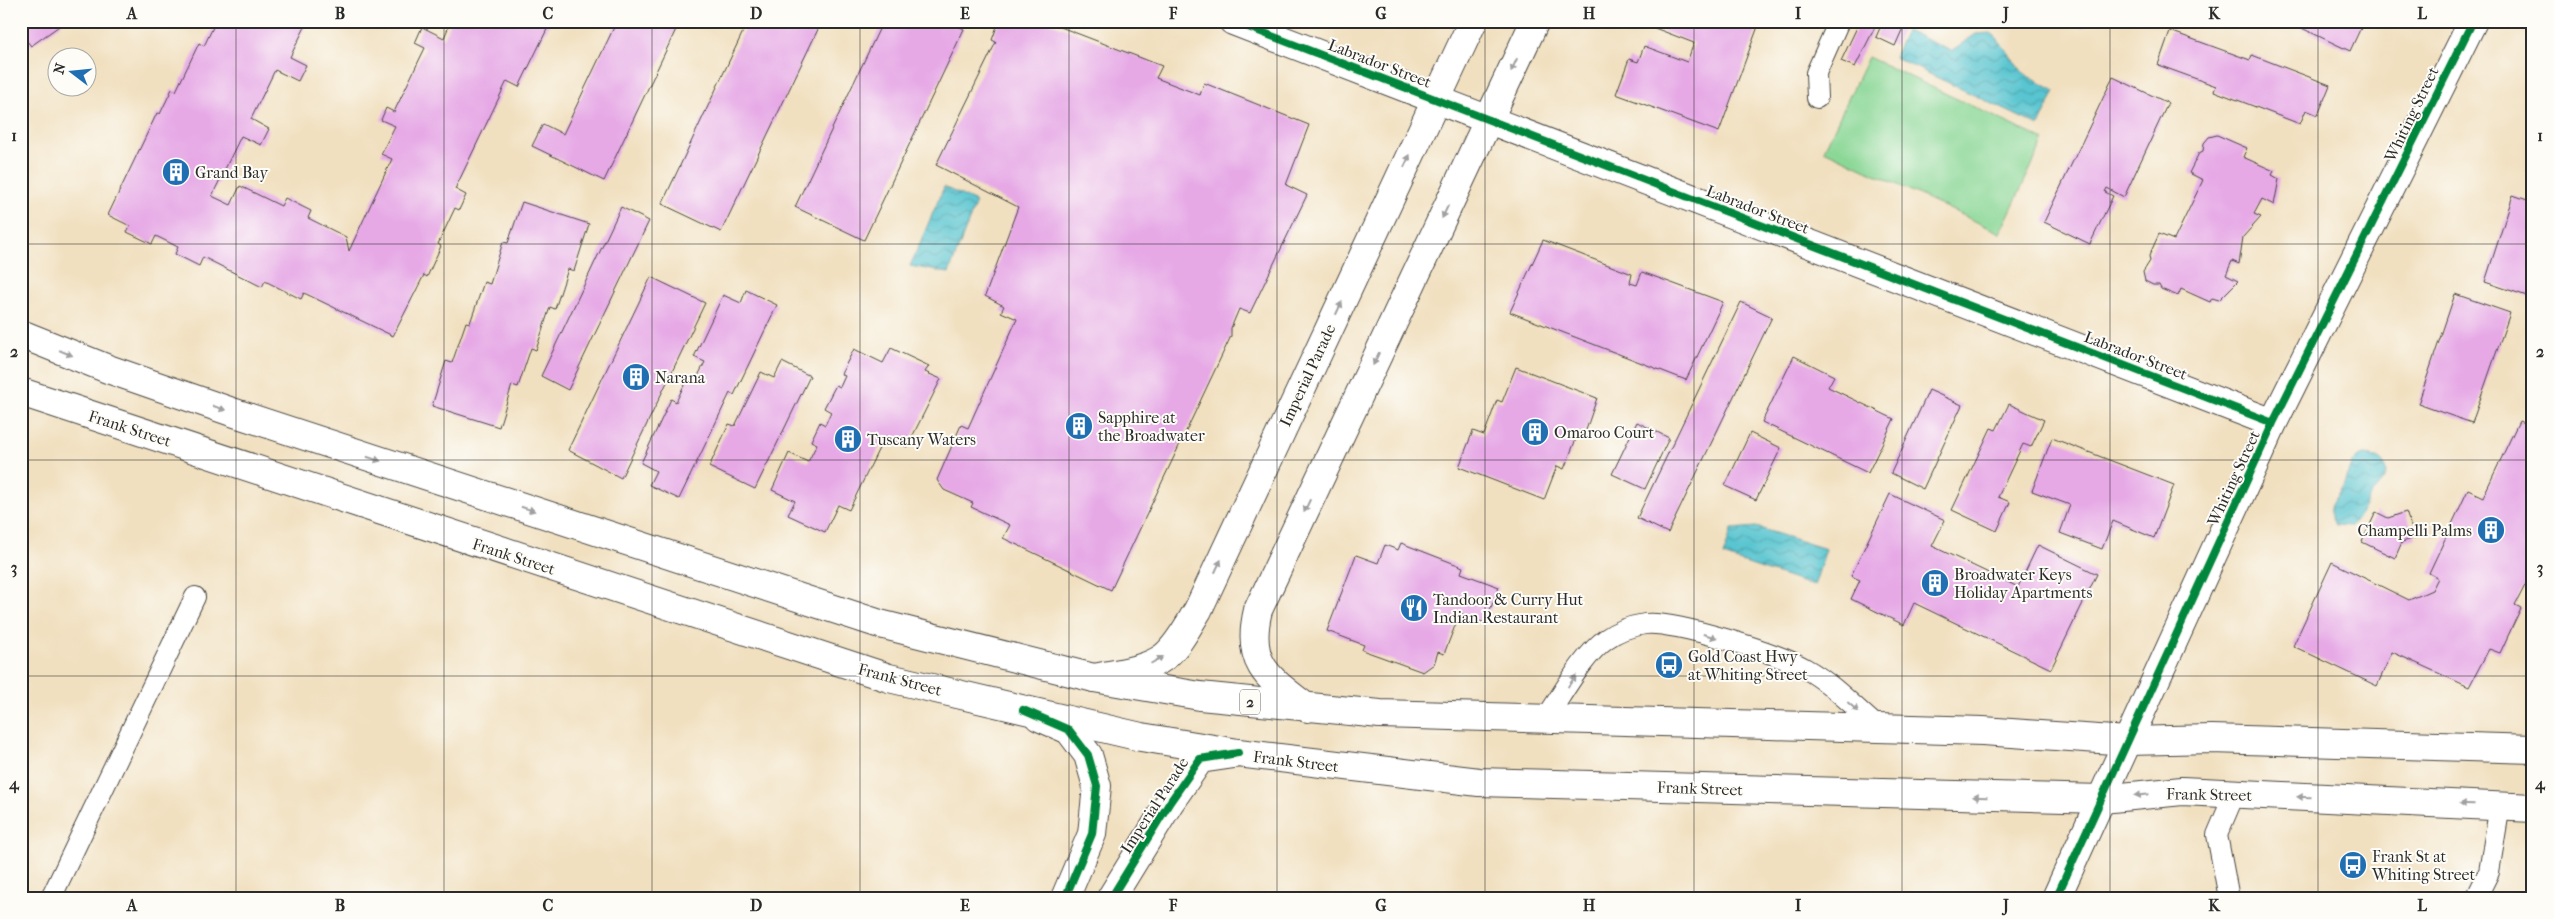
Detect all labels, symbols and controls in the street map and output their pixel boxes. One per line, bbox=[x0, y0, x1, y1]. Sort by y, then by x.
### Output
text: A bbox=[126, 4, 138, 23]
text: B bbox=[335, 4, 345, 23]
text: C bbox=[543, 4, 554, 23]
text: D bbox=[750, 4, 762, 23]
text: E bbox=[960, 4, 970, 23]
text: F bbox=[1168, 4, 1178, 23]
text: G bbox=[1375, 4, 1387, 23]
text: H bbox=[1583, 4, 1596, 23]
text: I bbox=[1795, 4, 1802, 23]
text: J bbox=[2001, 4, 2009, 24]
text: K bbox=[2208, 4, 2221, 23]
text: L bbox=[2417, 4, 2427, 23]
street label: Labrador Street bbox=[1326, 35, 1434, 92]
north arrow bbox=[48, 48, 98, 98]
one-way arrow bbox=[1510, 58, 1518, 72]
text: N bbox=[50, 61, 70, 76]
street label: Whiting Street bbox=[2380, 63, 2443, 166]
text: 1 bbox=[11, 126, 17, 145]
text: 1 bbox=[2537, 126, 2543, 145]
one-way arrow bbox=[1403, 154, 1411, 168]
building icon: Grand Bay bbox=[161, 157, 191, 187]
place label: Grand Bay bbox=[195, 163, 268, 182]
street label: Labrador Street bbox=[1704, 181, 1812, 238]
one-way arrow bbox=[1441, 205, 1449, 219]
one-way arrow bbox=[1335, 301, 1343, 315]
street label: Imperial Parade bbox=[1275, 321, 1339, 429]
street label: Labrador Street bbox=[2082, 327, 2190, 384]
text: 2 bbox=[10, 342, 18, 361]
text: 2 bbox=[2536, 342, 2544, 361]
one-way arrow bbox=[59, 349, 74, 357]
one-way arrow bbox=[1372, 352, 1380, 366]
building icon: Narana bbox=[621, 362, 651, 392]
place label: Narana bbox=[655, 368, 706, 387]
one-way arrow bbox=[212, 405, 227, 412]
street label: Frank Street bbox=[86, 406, 174, 451]
place label: Sapphire at the Broadwater bbox=[1098, 408, 1205, 445]
building icon: Sapphire at the Broadwater bbox=[1064, 411, 1094, 441]
building icon: Omaroo Court bbox=[1520, 417, 1550, 447]
place label: Omaroo Court bbox=[1554, 423, 1654, 442]
building icon: Tuscany Waters bbox=[833, 424, 863, 454]
street label: Whiting Street bbox=[2203, 427, 2264, 530]
place label: Tuscany Waters bbox=[867, 430, 976, 449]
one-way arrow bbox=[366, 455, 381, 463]
one-way arrow bbox=[1302, 499, 1310, 513]
one-way arrow bbox=[521, 506, 536, 514]
building icon: Champelli Palms bbox=[2476, 515, 2506, 545]
place label: Champelli Palms bbox=[2357, 521, 2472, 540]
street label: Frank Street bbox=[470, 534, 558, 579]
text: 3 bbox=[11, 558, 17, 578]
text: 3 bbox=[2537, 558, 2543, 578]
one-way arrow bbox=[1214, 559, 1222, 573]
place label: Broadwater Keys Holiday Apartments bbox=[1954, 565, 2092, 602]
building icon: Broadwater Keys Holiday Apartments bbox=[1920, 568, 1950, 598]
place label: Tandoor & Curry Hut Indian Restaurant bbox=[1433, 590, 1584, 627]
restaurant icon: Tandoor & Curry Hut Indian Restaurant bbox=[1399, 593, 1429, 623]
one-way arrow bbox=[1702, 632, 1717, 640]
place label: Gold Coast Hwy at Whiting Street bbox=[1688, 647, 1808, 684]
bus stop icon: Gold Coast Hwy at Whiting Street bbox=[1654, 650, 1684, 680]
one-way arrow bbox=[1151, 656, 1164, 665]
street label: Frank Street bbox=[856, 659, 944, 700]
one-way arrow bbox=[1567, 674, 1577, 687]
road number: 2 bbox=[1240, 690, 1260, 714]
one-way arrow bbox=[1847, 701, 1860, 712]
street label: Frank Street bbox=[1252, 747, 1340, 776]
street label: Imperial Parade bbox=[1116, 754, 1193, 857]
text: 4 bbox=[8, 774, 20, 794]
text: 4 bbox=[2534, 774, 2546, 794]
street label: Frank Street bbox=[1657, 778, 1744, 800]
street label: Frank Street bbox=[2166, 784, 2252, 805]
one-way arrow bbox=[2134, 791, 2150, 799]
one-way arrow bbox=[1972, 793, 1988, 801]
one-way arrow bbox=[2296, 793, 2312, 801]
one-way arrow bbox=[2458, 800, 2474, 808]
place label: Frank St at Whiting Street bbox=[2371, 847, 2476, 884]
bus stop icon: Frank St at Whiting Street bbox=[2338, 850, 2368, 880]
text: A bbox=[126, 896, 138, 915]
text: B bbox=[335, 896, 345, 915]
text: C bbox=[543, 896, 554, 915]
text: D bbox=[750, 896, 762, 915]
text: E bbox=[960, 896, 970, 915]
text: F bbox=[1168, 896, 1178, 915]
text: G bbox=[1375, 896, 1387, 915]
text: H bbox=[1583, 896, 1596, 915]
text: I bbox=[1795, 896, 1802, 915]
text: J bbox=[2001, 896, 2009, 916]
text: K bbox=[2208, 896, 2221, 915]
text: L bbox=[2417, 896, 2427, 915]

